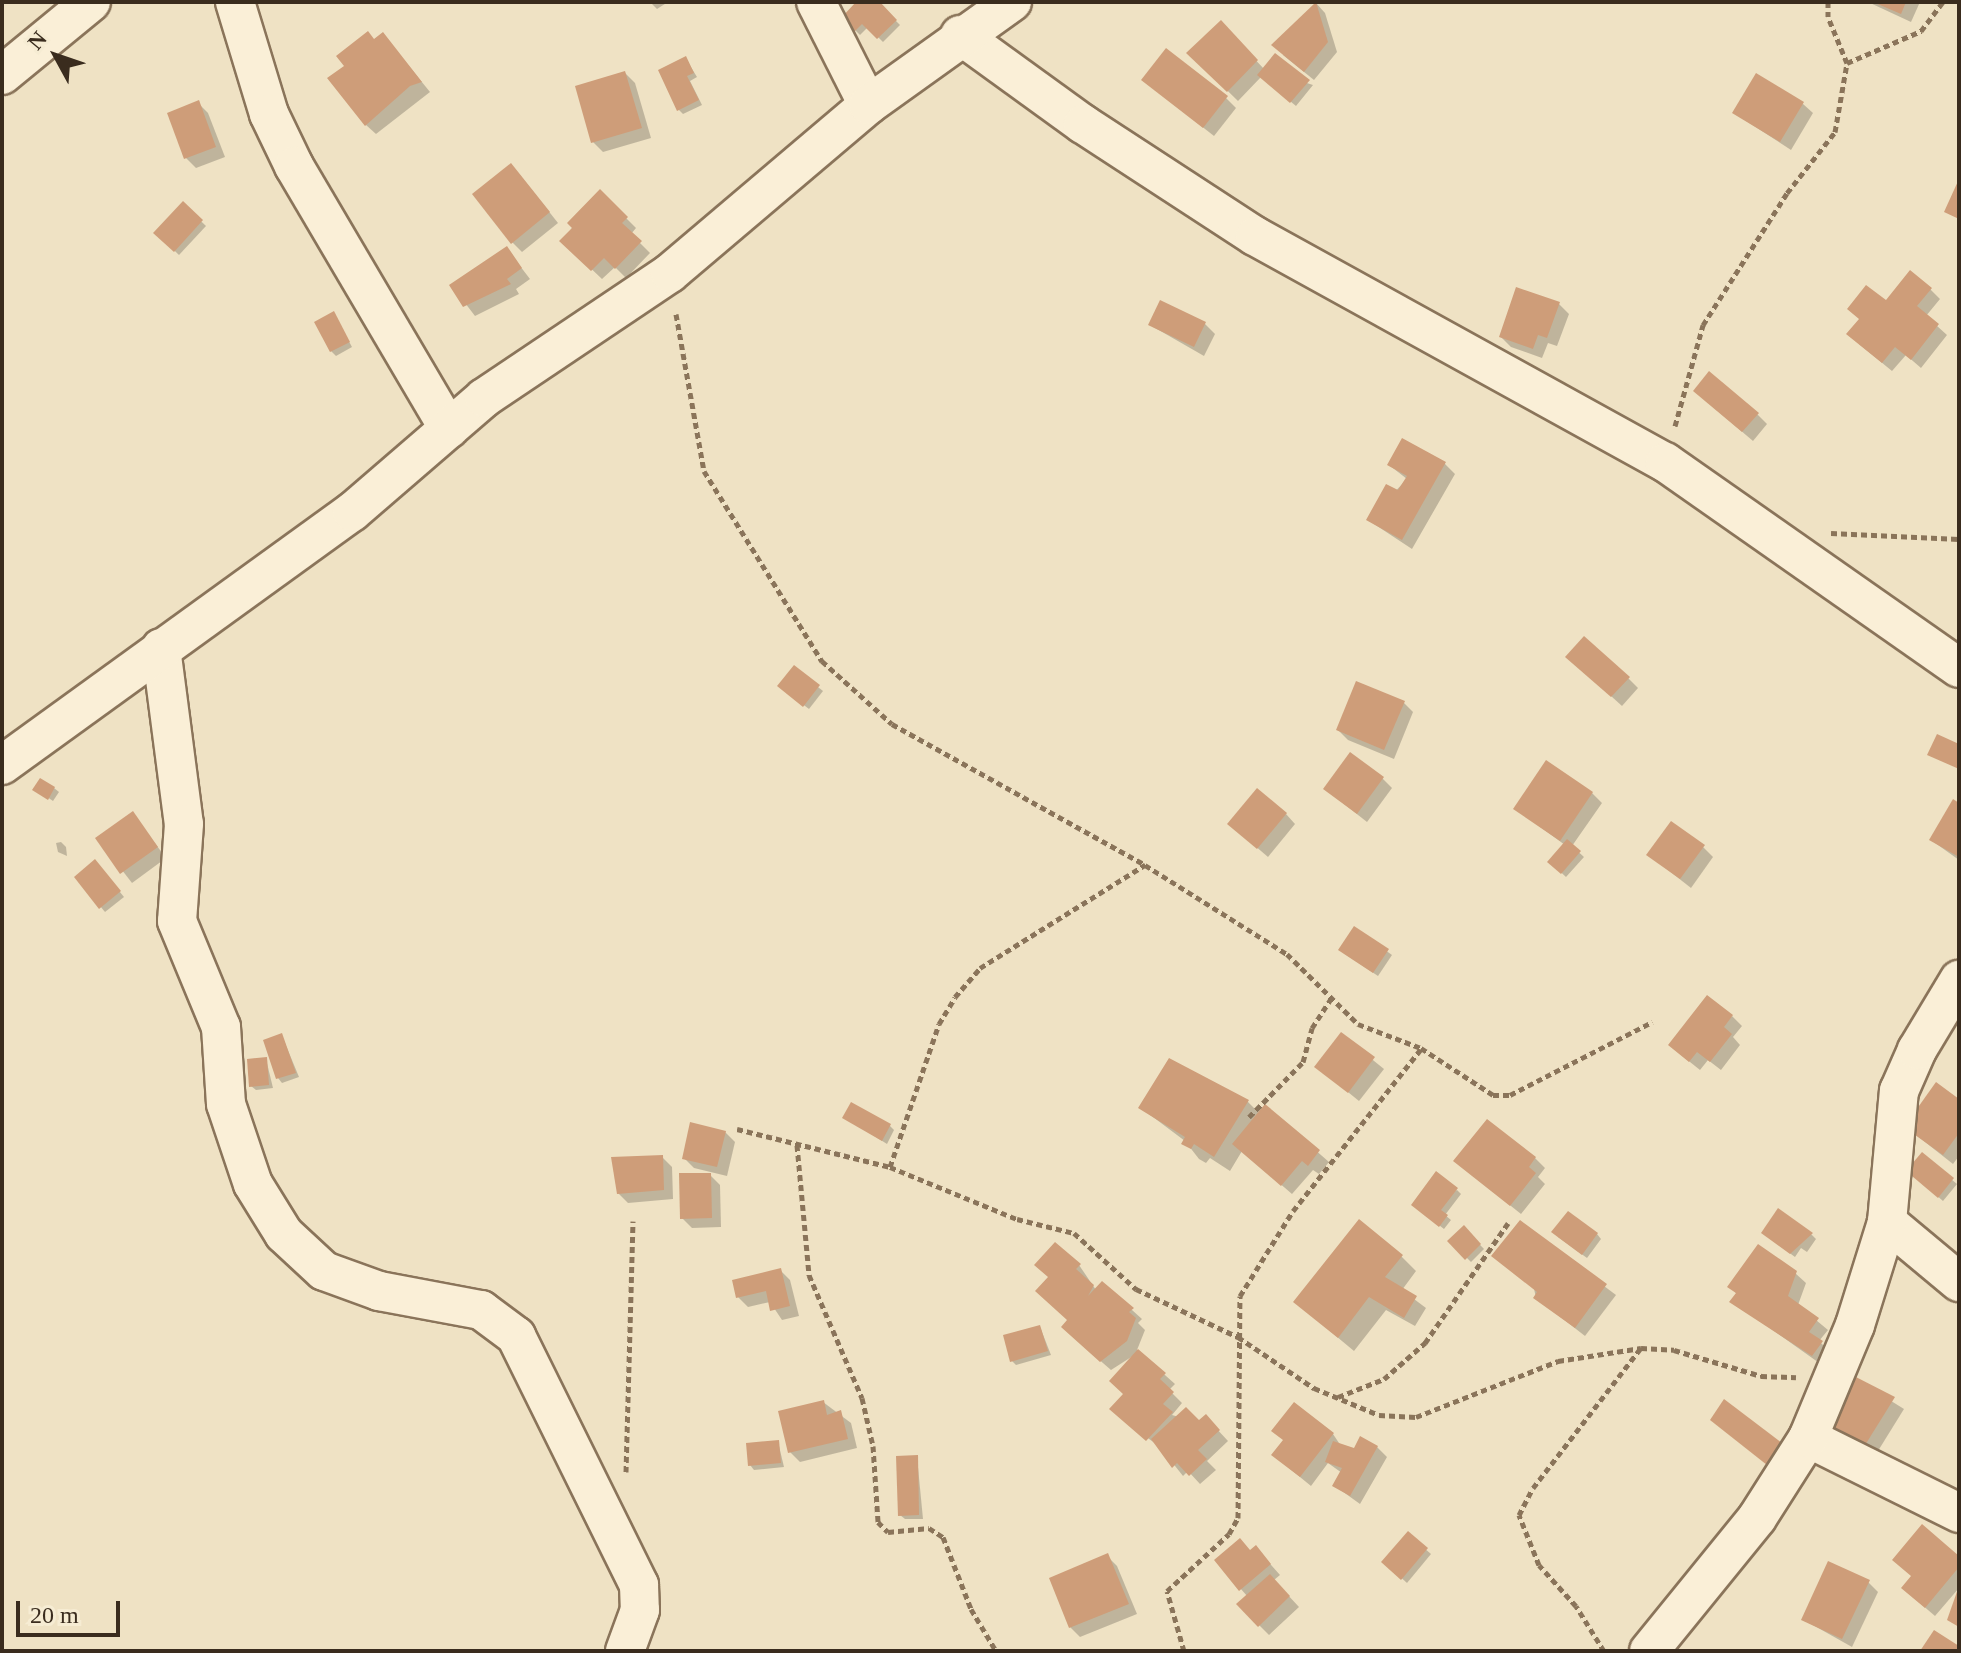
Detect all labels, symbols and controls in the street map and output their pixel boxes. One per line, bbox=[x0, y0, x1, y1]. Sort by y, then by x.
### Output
north arrow bbox=[16, 16, 96, 96]
text: N bbox=[23, 26, 52, 54]
scale bar bbox=[20, 1585, 124, 1635]
text: 20 m bbox=[30, 1602, 79, 1628]

